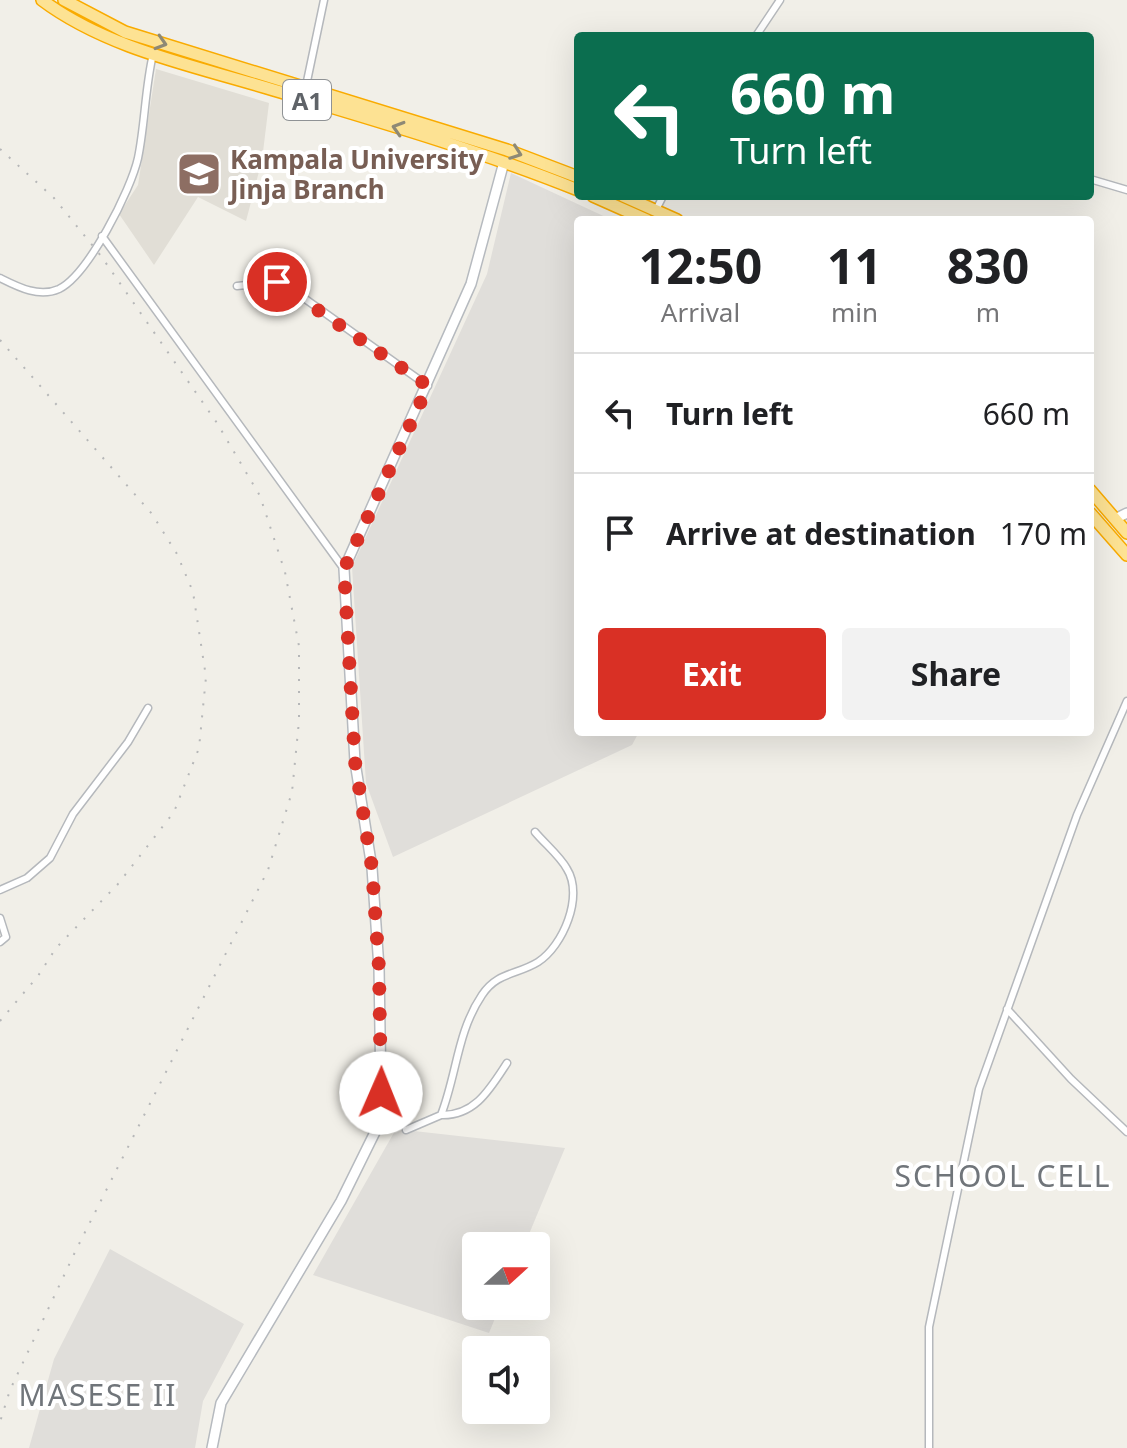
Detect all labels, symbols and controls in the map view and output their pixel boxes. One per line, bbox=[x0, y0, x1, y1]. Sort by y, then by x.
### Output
one-way arrow bbox=[154, 34, 167, 50]
text: 660 m bbox=[730, 54, 895, 130]
icon: left bbox=[598, 64, 702, 168]
road number: A1 bbox=[283, 80, 331, 120]
one-way arrow bbox=[392, 121, 406, 137]
text: Turn left bbox=[730, 126, 872, 175]
place label: Kampala University Jinja Branch bbox=[228, 141, 484, 207]
one-way arrow bbox=[508, 143, 522, 160]
school or university icon: Kampala University Jinja Branch bbox=[175, 150, 223, 198]
text: 12:50 bbox=[639, 233, 762, 298]
text: 11 bbox=[827, 233, 882, 298]
text: 830 bbox=[947, 233, 1029, 298]
pin bbox=[243, 248, 311, 316]
icon: arrive bbox=[255, 260, 299, 304]
text: Arrival bbox=[661, 294, 740, 330]
text: min bbox=[831, 294, 878, 330]
text: m bbox=[976, 294, 1000, 330]
icon: left bbox=[598, 391, 642, 435]
text: Turn left bbox=[666, 393, 794, 434]
text: 660 m bbox=[983, 393, 1070, 434]
icon: arrive bbox=[598, 511, 642, 555]
text: Arrive at destination bbox=[666, 513, 976, 554]
text: 170 m bbox=[1000, 513, 1087, 554]
button: Exit bbox=[598, 628, 826, 720]
button: Share bbox=[842, 628, 1070, 720]
position arrow bbox=[339, 1051, 423, 1135]
district label: SCHOOL CELL bbox=[894, 1155, 1112, 1196]
north arrow bbox=[462, 1232, 550, 1320]
map controls bbox=[462, 1232, 550, 1424]
button: sound bbox=[462, 1336, 550, 1424]
district label: MASESE II bbox=[19, 1374, 177, 1415]

